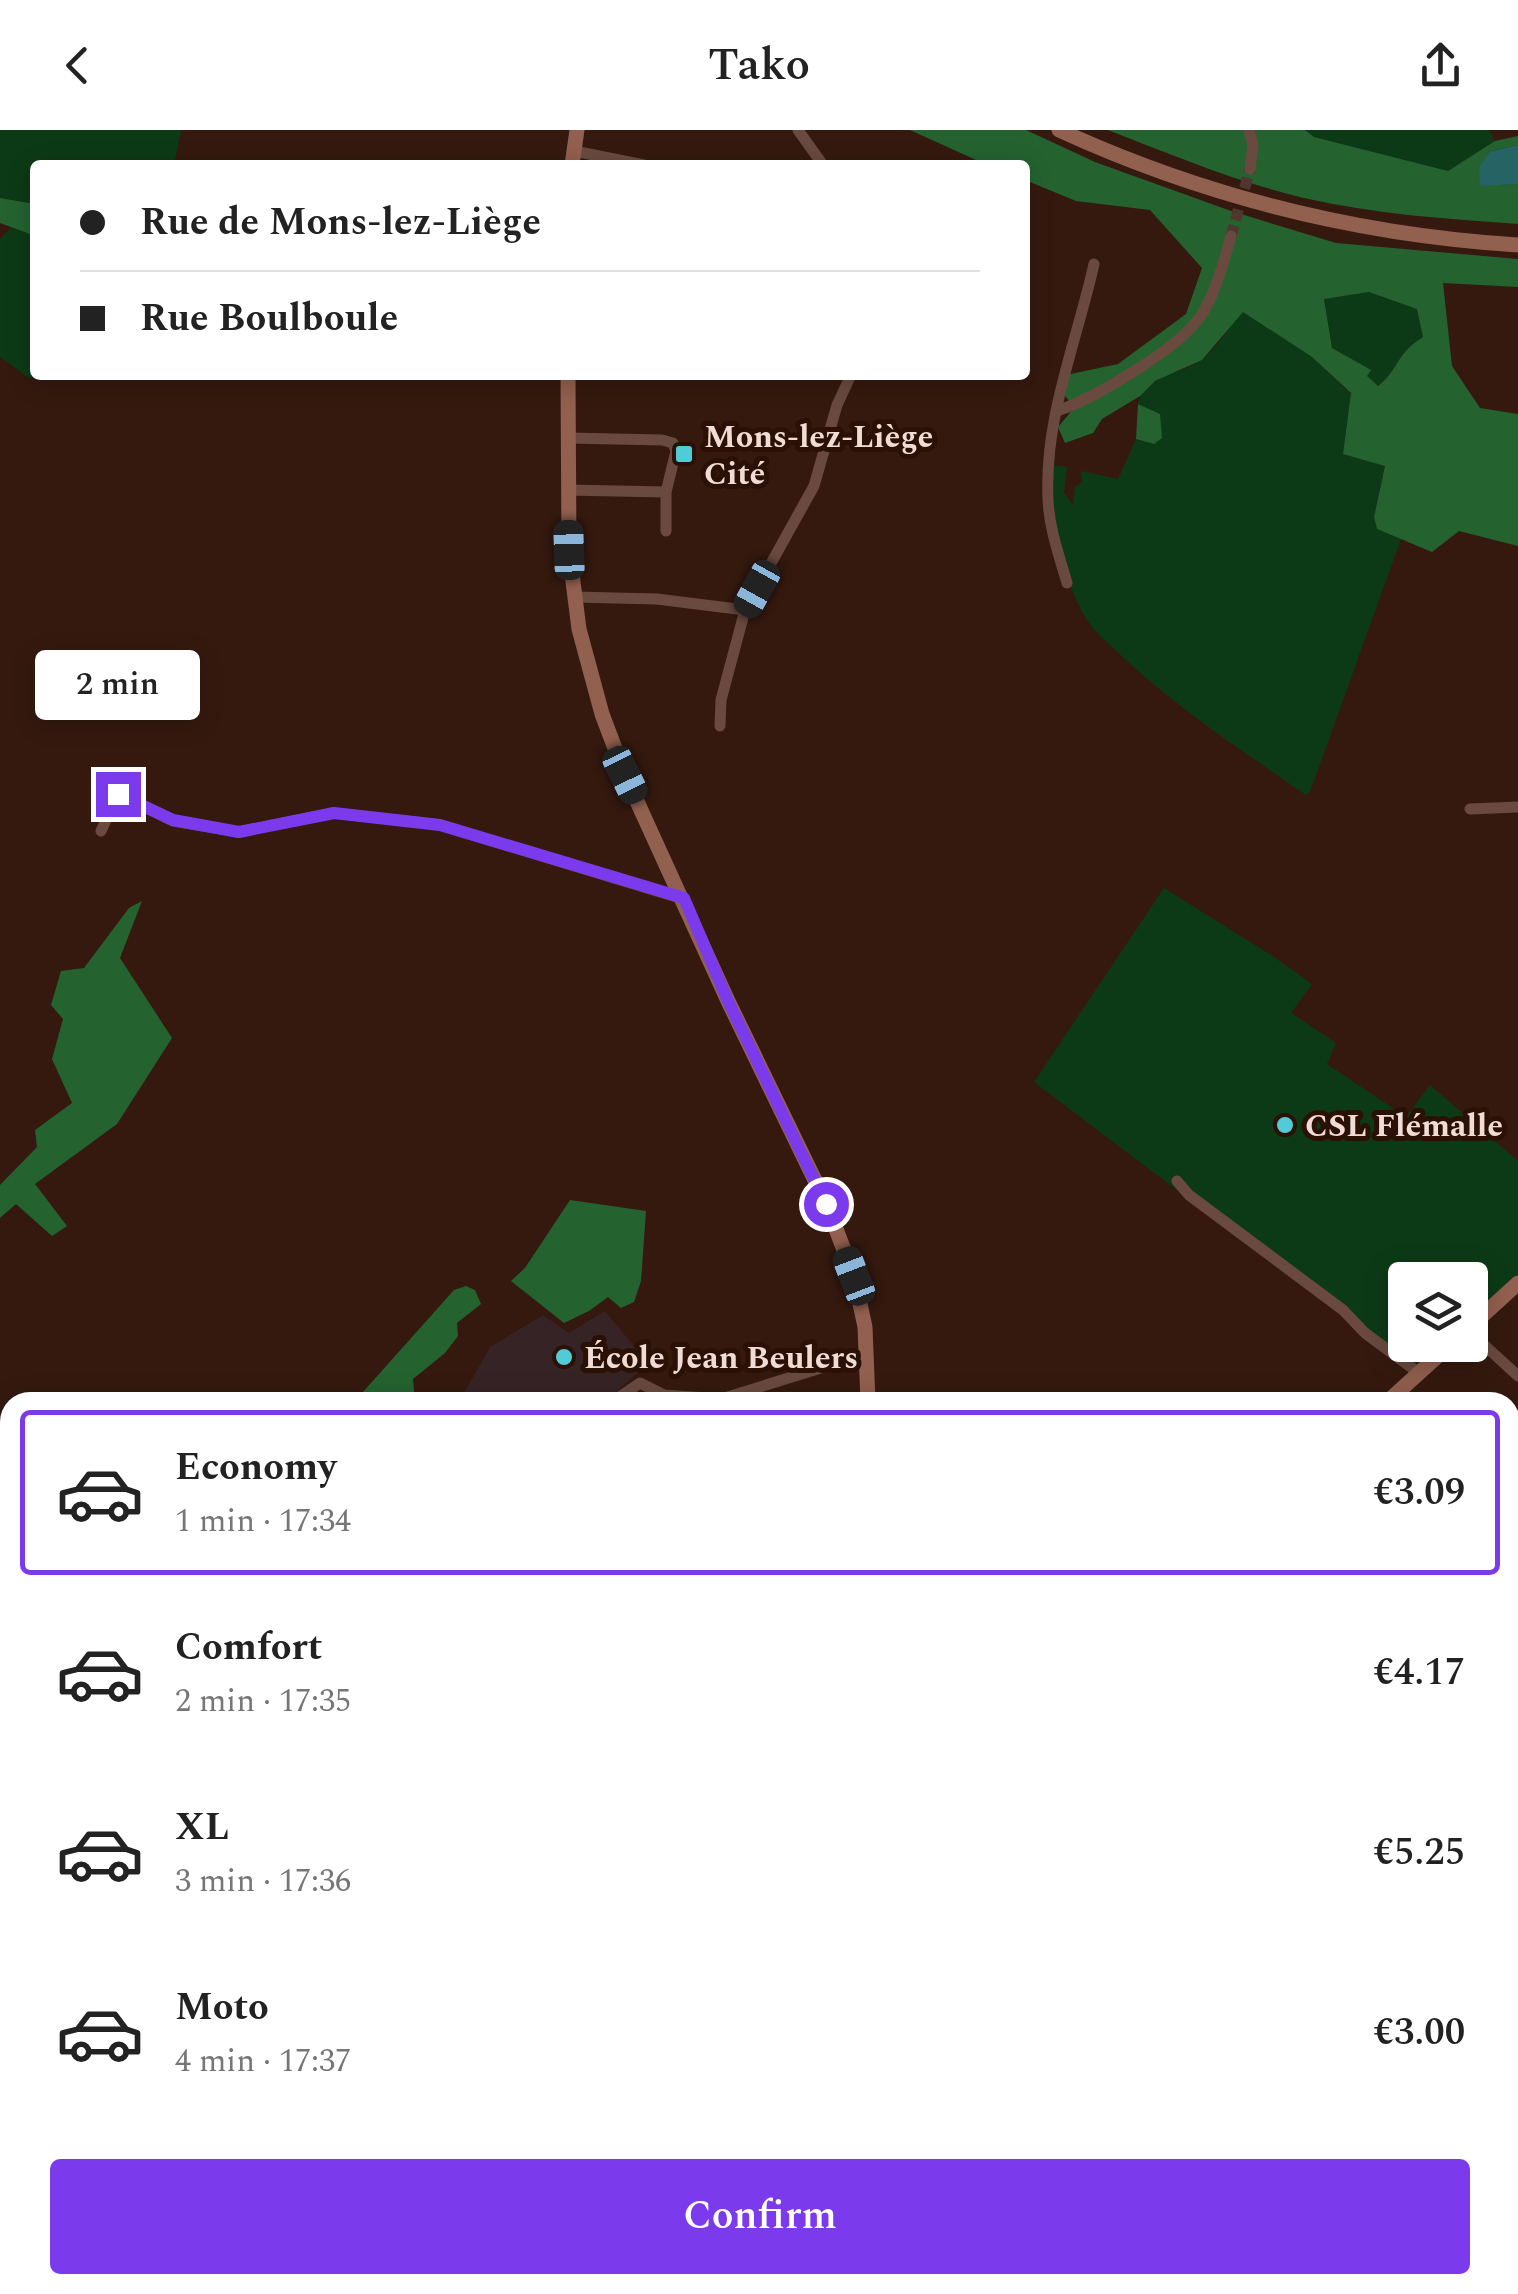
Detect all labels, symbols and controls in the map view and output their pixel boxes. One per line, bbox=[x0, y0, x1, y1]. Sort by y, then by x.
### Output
text: Tako bbox=[708, 31, 810, 100]
icon: back bbox=[50, 38, 105, 93]
icon: share bbox=[1413, 38, 1468, 93]
text: Rue de Mons-lez-Liège bbox=[140, 194, 541, 252]
text: Rue Boulboule bbox=[140, 290, 398, 348]
place label: Mons-lez-Liège Cité bbox=[704, 413, 933, 499]
marker: Mons-lez-Liège Cité bbox=[673, 443, 695, 465]
car bbox=[553, 519, 585, 581]
car bbox=[729, 555, 785, 623]
callout: 2 min bbox=[36, 649, 200, 719]
text: 2 min bbox=[76, 660, 159, 709]
car bbox=[598, 741, 652, 809]
route end bbox=[96, 772, 141, 817]
place label: CSL Flémalle bbox=[1305, 1102, 1503, 1151]
marker: CSL Flémalle bbox=[1274, 1114, 1296, 1136]
route start bbox=[804, 1182, 849, 1227]
car bbox=[829, 1243, 879, 1309]
map controls bbox=[1388, 1262, 1488, 1362]
button: layers bbox=[1388, 1262, 1488, 1362]
place label: École Jean Beulers bbox=[584, 1334, 858, 1383]
marker: École Jean Beulers bbox=[553, 1346, 575, 1368]
text: Economy bbox=[175, 1439, 336, 1497]
icon: car bbox=[55, 1448, 145, 1538]
text: €3.09 bbox=[1374, 1464, 1465, 1522]
text: 1 min · 17:34 bbox=[175, 1497, 351, 1546]
text: Comfort bbox=[175, 1619, 322, 1677]
icon: car bbox=[55, 1628, 145, 1718]
text: €4.17 bbox=[1374, 1644, 1465, 1702]
text: 2 min · 17:35 bbox=[175, 1677, 351, 1726]
text: XL bbox=[175, 1799, 229, 1857]
icon: car bbox=[55, 1808, 145, 1898]
text: €5.25 bbox=[1374, 1824, 1465, 1882]
text: 3 min · 17:36 bbox=[175, 1857, 351, 1906]
text: Moto bbox=[175, 1979, 269, 2037]
icon: car bbox=[55, 1988, 145, 2078]
text: €3.00 bbox=[1374, 2004, 1465, 2062]
text: 4 min · 17:37 bbox=[175, 2037, 351, 2086]
button: Confirm bbox=[50, 2159, 1470, 2274]

